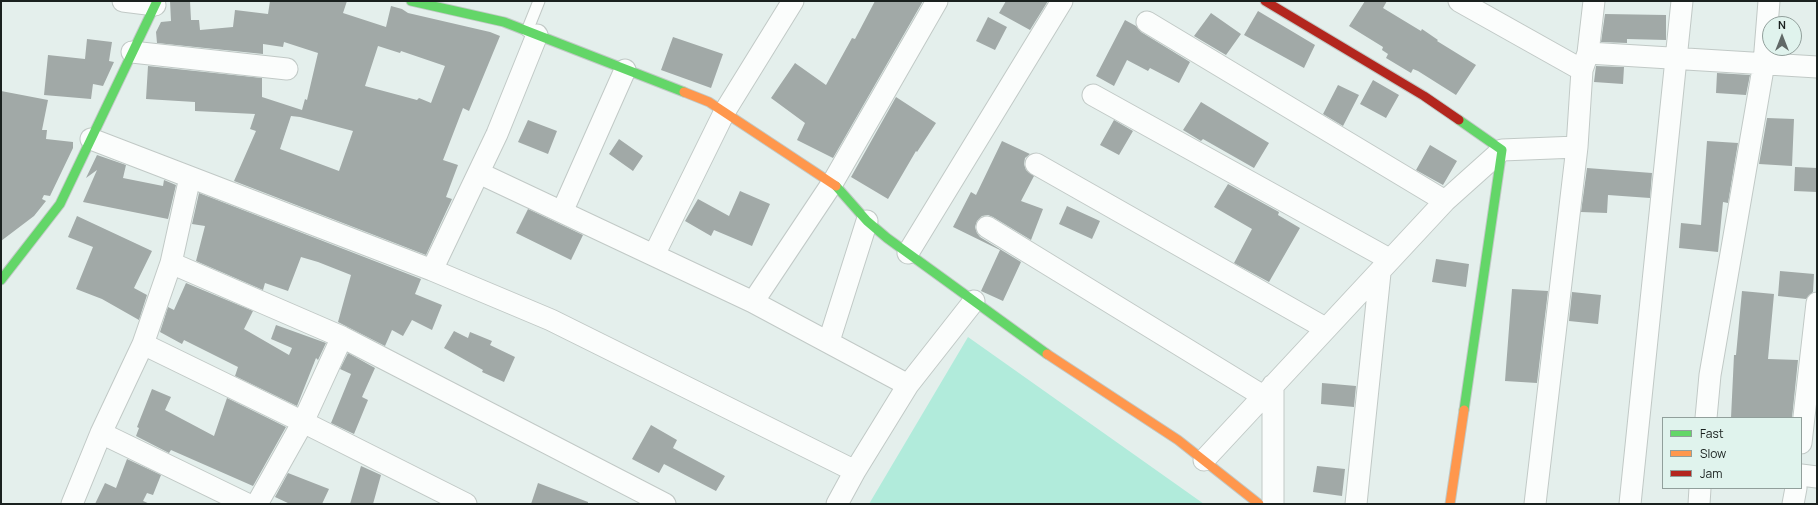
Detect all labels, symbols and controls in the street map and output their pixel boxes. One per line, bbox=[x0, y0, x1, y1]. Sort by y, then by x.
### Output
north arrow bbox=[1762, 16, 1802, 56]
text: N bbox=[1778, 17, 1786, 32]
legend bbox=[1662, 417, 1802, 489]
text: Fast bbox=[1700, 425, 1724, 442]
text: Slow bbox=[1700, 445, 1726, 462]
text: Jam bbox=[1700, 465, 1722, 482]

